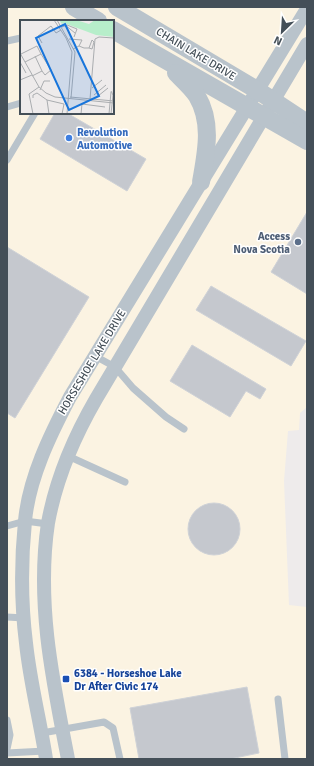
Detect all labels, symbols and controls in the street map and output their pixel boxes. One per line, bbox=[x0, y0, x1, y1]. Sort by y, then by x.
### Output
north arrow bbox=[262, 12, 302, 52]
inset map bbox=[20, 20, 114, 114]
street label: CHAIN LAKE DRIVE bbox=[154, 25, 238, 83]
text: N bbox=[272, 33, 284, 48]
place label: Revolution Automotive bbox=[77, 126, 133, 152]
marker: Revolution Automotive bbox=[64, 133, 74, 143]
place label: Access Nova Scotia bbox=[233, 230, 290, 256]
marker: Access Nova Scotia bbox=[293, 237, 303, 247]
street label: HORSESHOE LAKE DRIVE bbox=[56, 307, 128, 417]
place label: 6384 - Horseshoe Lake Dr After Civic 174 bbox=[74, 667, 182, 693]
marker: 6384 - Horseshoe Lake Dr After Civic 174 bbox=[61, 674, 71, 684]

